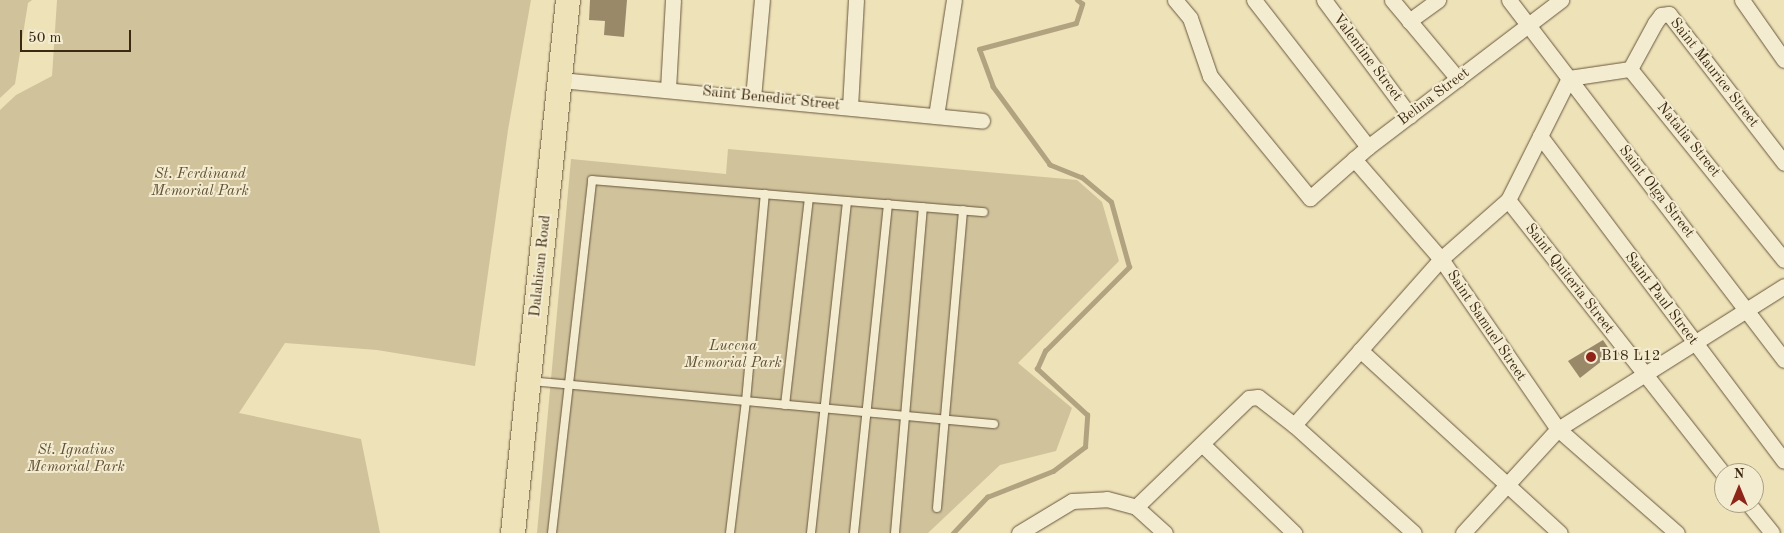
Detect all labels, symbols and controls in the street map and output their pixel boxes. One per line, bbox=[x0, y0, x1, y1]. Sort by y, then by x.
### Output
street label: Valentine Street bbox=[1328, 11, 1406, 105]
street label: Saint Maurice Street bbox=[1666, 15, 1762, 131]
scale bar bbox=[22, 20, 134, 52]
text: 50 m bbox=[28, 31, 62, 46]
street label: Belina Street bbox=[1395, 64, 1473, 130]
street label: Saint Benedict Street bbox=[701, 83, 841, 115]
street label: Natalia Street bbox=[1652, 99, 1724, 181]
street label: Saint Olga Street bbox=[1614, 142, 1698, 242]
park label: St. Ferdinand Memorial Park bbox=[151, 165, 249, 200]
street label: Dalahican Road bbox=[527, 214, 555, 318]
street label: Saint Quiteria Street bbox=[1520, 220, 1618, 338]
street label: Saint Paul Street bbox=[1620, 249, 1702, 349]
street label: Saint Samuel Street bbox=[1442, 267, 1530, 385]
park label: Lucena Memorial Park bbox=[684, 337, 782, 372]
place label: B18 L12 bbox=[1601, 348, 1660, 366]
marker: B18 L12 bbox=[1585, 351, 1597, 363]
park label: St. Ignatius Memorial Park bbox=[27, 441, 125, 476]
north arrow bbox=[1714, 463, 1764, 513]
text: N bbox=[1734, 467, 1744, 481]

